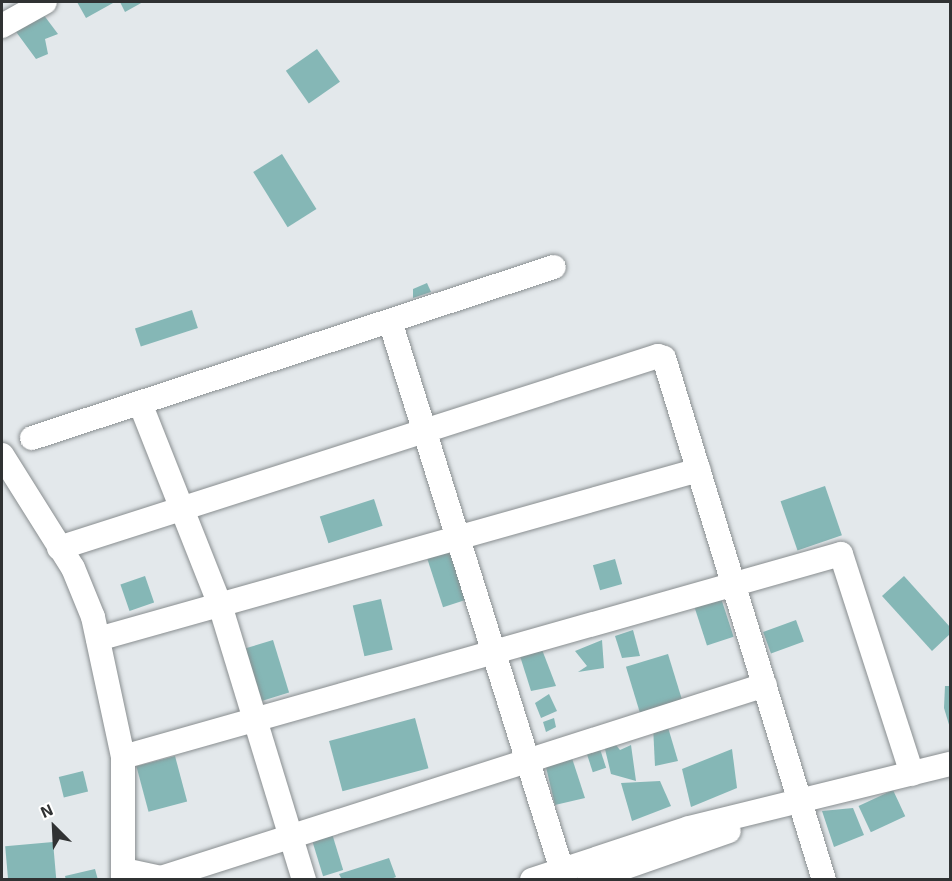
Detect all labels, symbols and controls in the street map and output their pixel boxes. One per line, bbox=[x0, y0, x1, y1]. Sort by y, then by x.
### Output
north arrow bbox=[24, 797, 84, 857]
text: N bbox=[37, 799, 56, 821]

